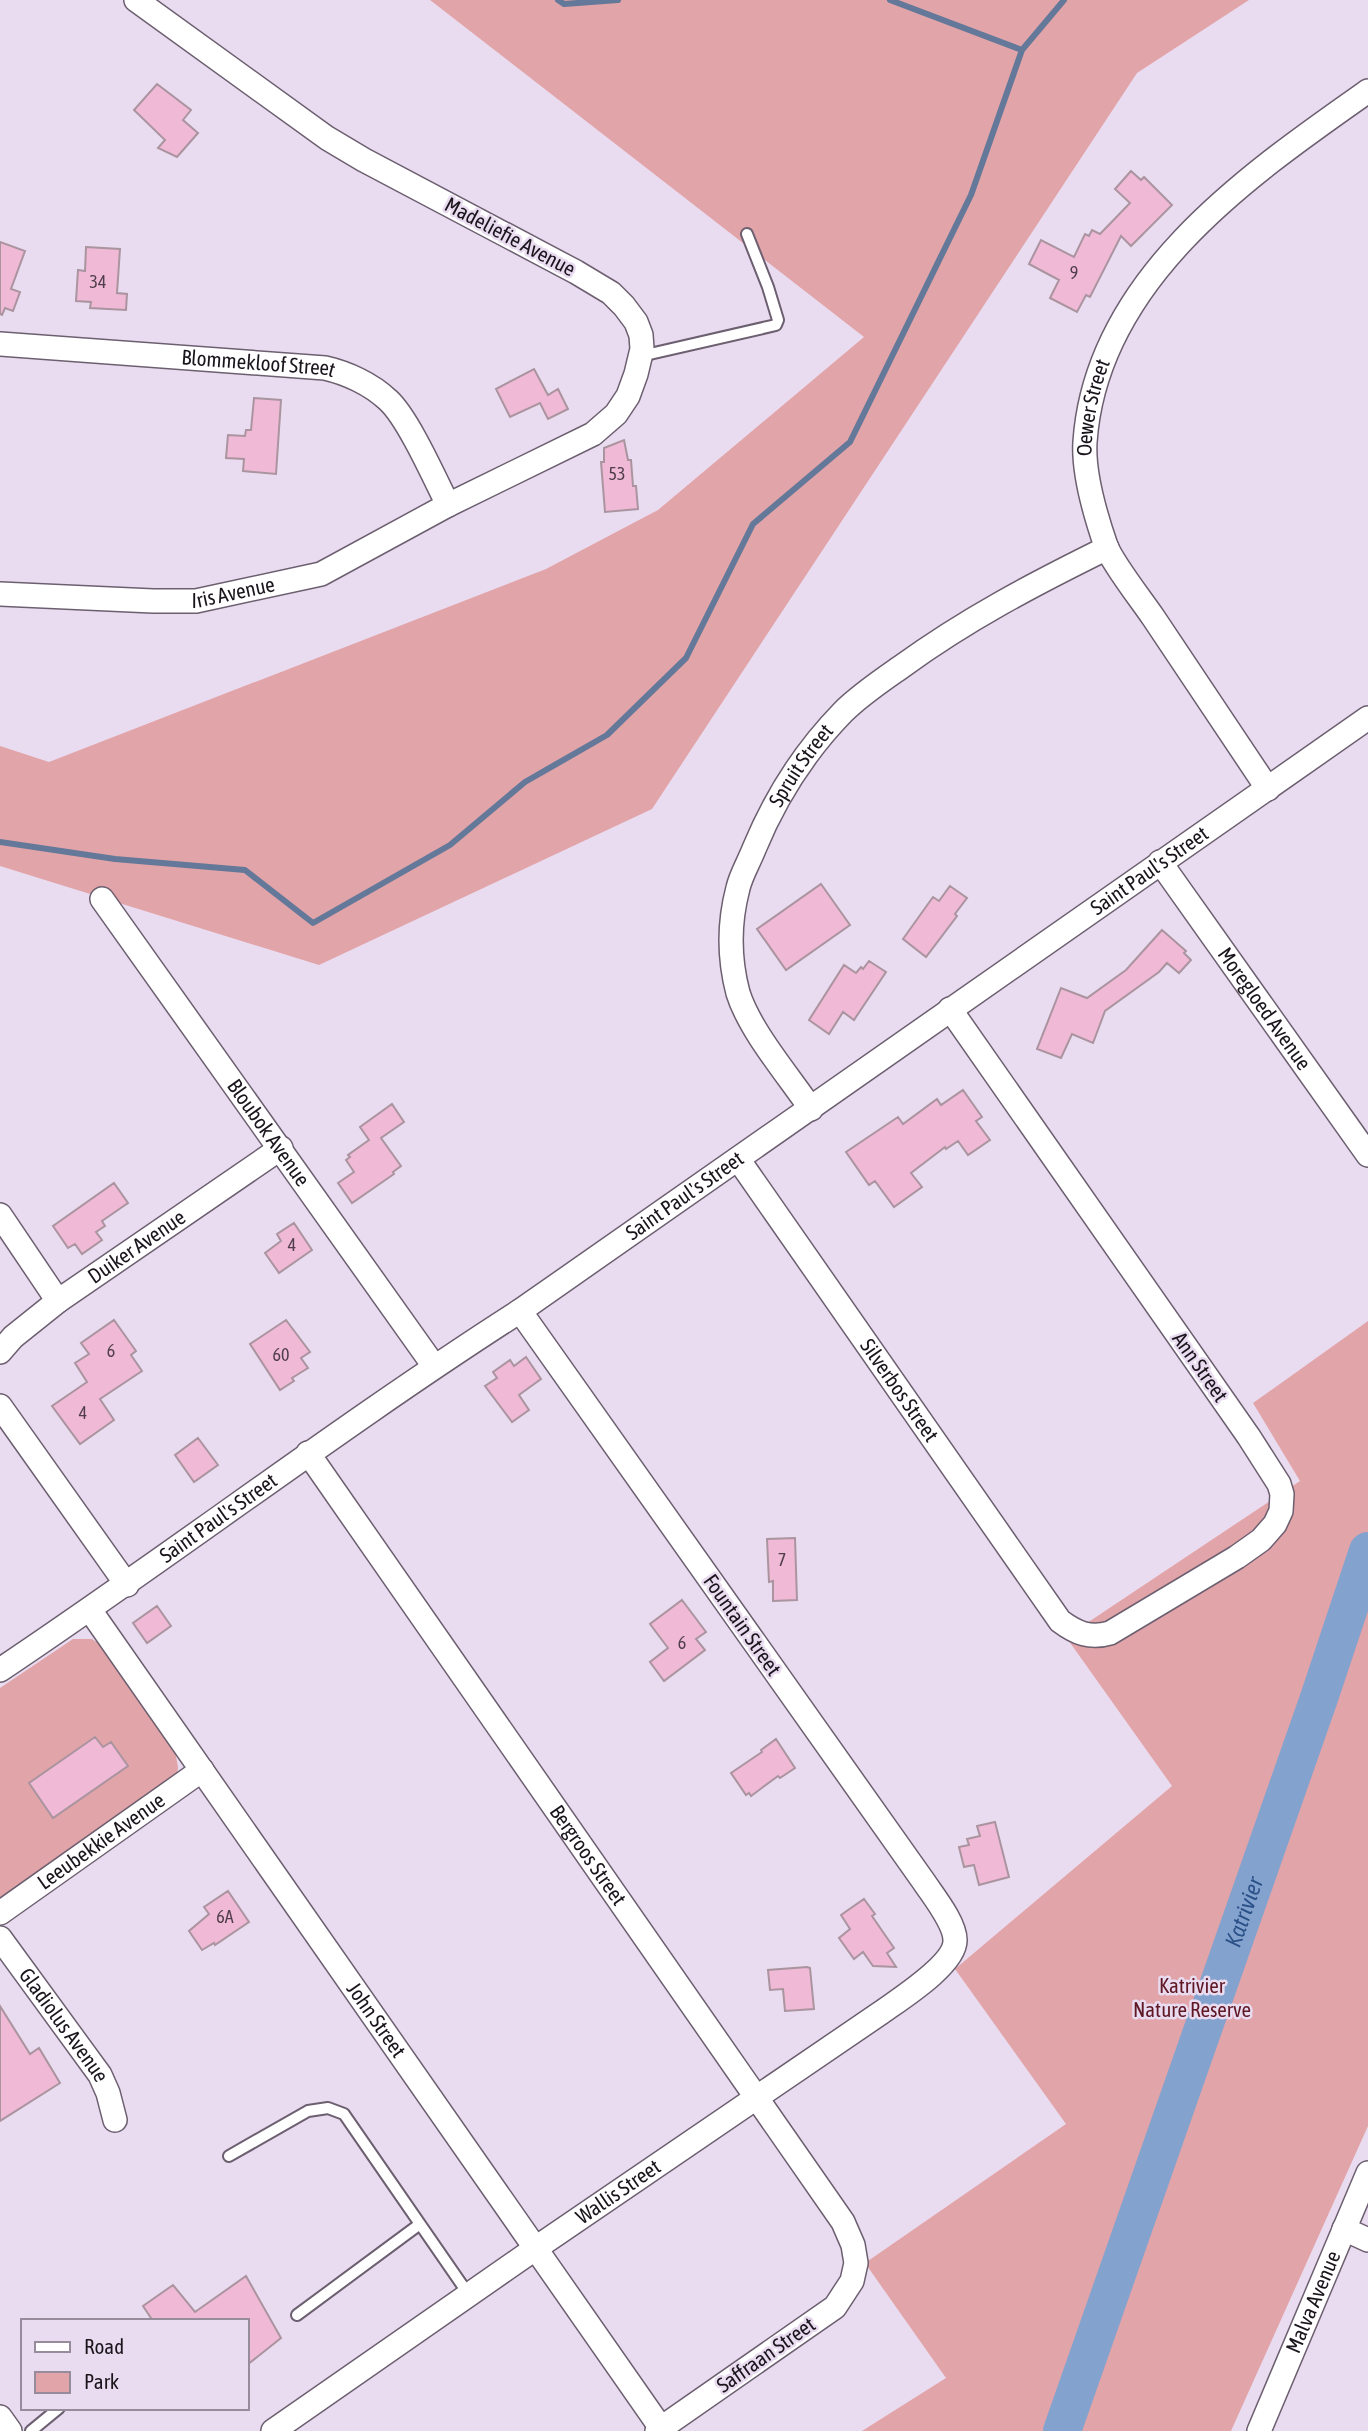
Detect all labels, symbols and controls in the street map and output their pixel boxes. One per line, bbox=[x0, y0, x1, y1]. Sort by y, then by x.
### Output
street label: Madeliefie Avenue bbox=[441, 192, 580, 281]
house number: 9 bbox=[1070, 262, 1078, 283]
house number: 34 bbox=[90, 271, 106, 292]
street label: Blommekloof Street bbox=[181, 344, 338, 381]
street label: Oewer Street bbox=[1072, 355, 1114, 456]
house number: 53 bbox=[609, 463, 625, 484]
street label: Iris Avenue bbox=[191, 571, 277, 612]
street label: Spruit Street bbox=[763, 719, 837, 810]
street label: Saint Paul's Street bbox=[1085, 821, 1212, 919]
street label: Moregloed Avenue bbox=[1213, 942, 1317, 1074]
street label: Bloubok Avenue bbox=[223, 1074, 315, 1190]
street label: Saint Paul's Street bbox=[621, 1146, 748, 1244]
street label: Duiker Avenue bbox=[83, 1204, 189, 1288]
house number: 4 bbox=[288, 1234, 296, 1255]
street label: Ann Street bbox=[1168, 1327, 1233, 1406]
street label: Silverbos Street bbox=[856, 1334, 944, 1446]
house number: 6 bbox=[107, 1340, 115, 1361]
house number: 60 bbox=[273, 1344, 289, 1365]
house number: 4 bbox=[79, 1402, 87, 1423]
street label: Saint Paul's Street bbox=[155, 1468, 281, 1567]
house number: 7 bbox=[778, 1549, 786, 1570]
street label: Fountain Street bbox=[699, 1569, 786, 1680]
house number: 6 bbox=[678, 1632, 686, 1653]
street label: Leeubekkie Avenue bbox=[32, 1787, 169, 1894]
street label: Bergroos Street bbox=[546, 1800, 632, 1909]
water label: Katrivier bbox=[1220, 1872, 1269, 1950]
house number: 6A bbox=[216, 1906, 234, 1927]
street label: Gladiolus Avenue bbox=[15, 1963, 114, 2085]
park label: Katrivier Nature Reserve bbox=[1133, 1973, 1251, 2021]
street label: John Street bbox=[343, 1977, 411, 2062]
street label: Wallis Street bbox=[571, 2154, 664, 2228]
street label: Malva Avenue bbox=[1280, 2247, 1345, 2356]
street label: Saffraan Street bbox=[712, 2312, 819, 2397]
legend bbox=[21, 2319, 248, 2410]
text: Road bbox=[84, 2334, 124, 2358]
text: Park bbox=[84, 2369, 119, 2393]

